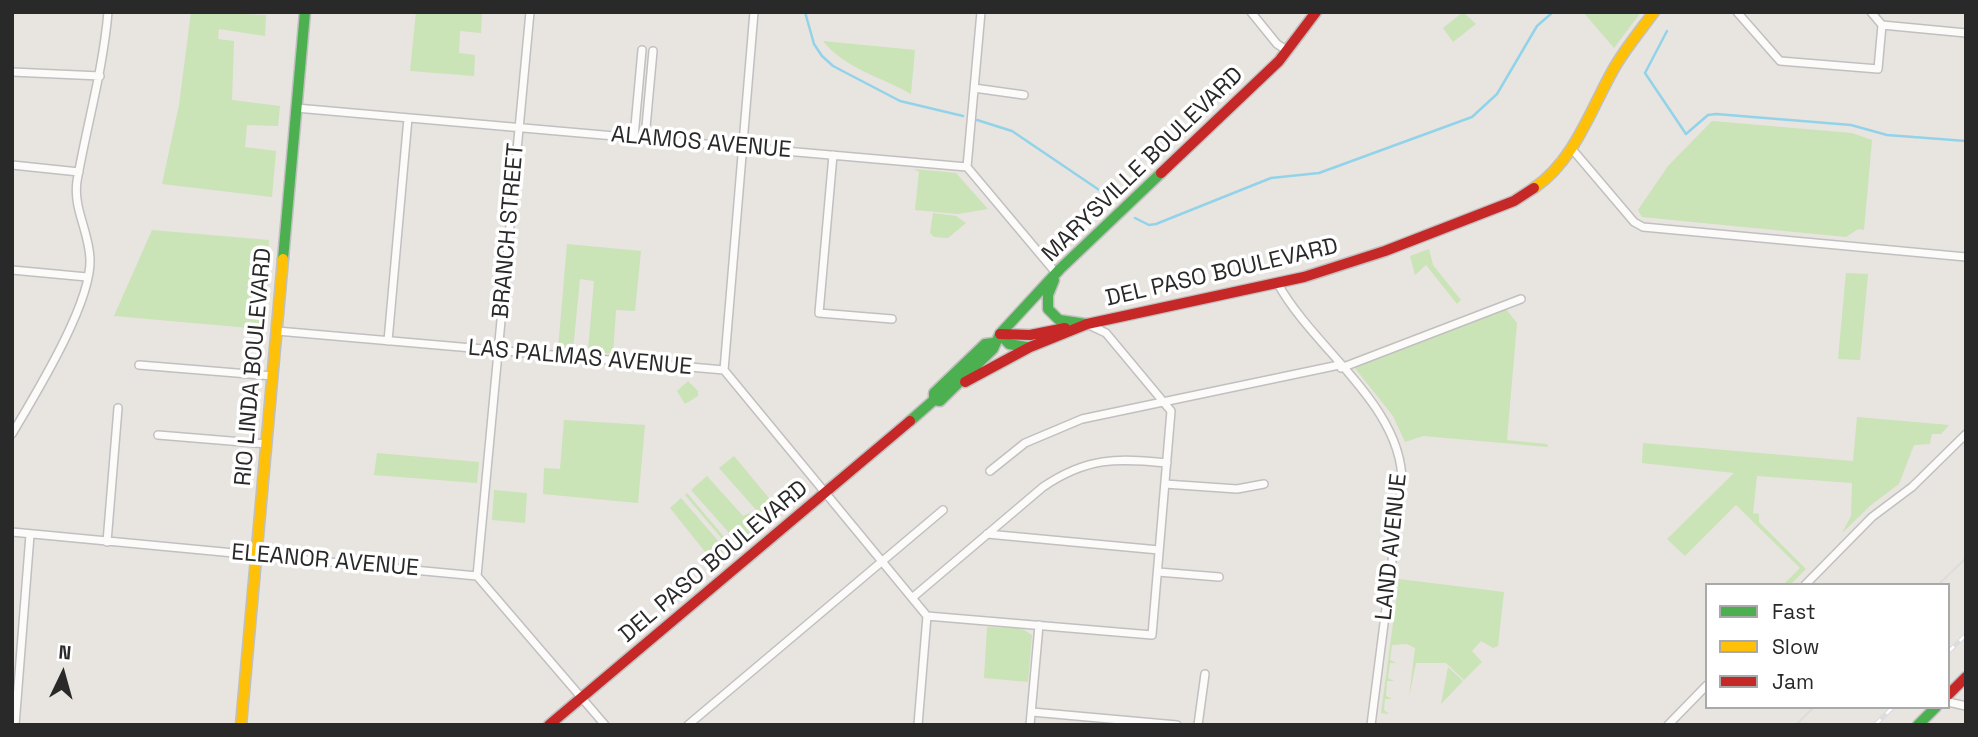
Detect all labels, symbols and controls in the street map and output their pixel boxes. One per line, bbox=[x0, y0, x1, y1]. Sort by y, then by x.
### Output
street label: MARYSVILLE BOULEVARD bbox=[1037, 62, 1249, 268]
street label: ALAMOS AVENUE bbox=[610, 121, 792, 165]
street label: BRANCH STREET bbox=[488, 142, 530, 320]
street label: DEL PASO BOULEVARD bbox=[1103, 233, 1341, 313]
street label: RIO LINDA BOULEVARD bbox=[230, 247, 278, 487]
street label: LAS PALMAS AVENUE bbox=[467, 334, 693, 382]
street label: LAND AVENUE bbox=[1371, 472, 1413, 622]
street label: DEL PASO BOULEVARD bbox=[614, 475, 814, 649]
street label: ELEANOR AVENUE bbox=[230, 539, 420, 583]
legend bbox=[1705, 583, 1950, 709]
text: Fast bbox=[1772, 598, 1816, 625]
text: Slow bbox=[1772, 633, 1820, 660]
north arrow bbox=[28, 639, 98, 709]
text: N bbox=[57, 640, 72, 666]
text: Jam bbox=[1772, 668, 1814, 695]

